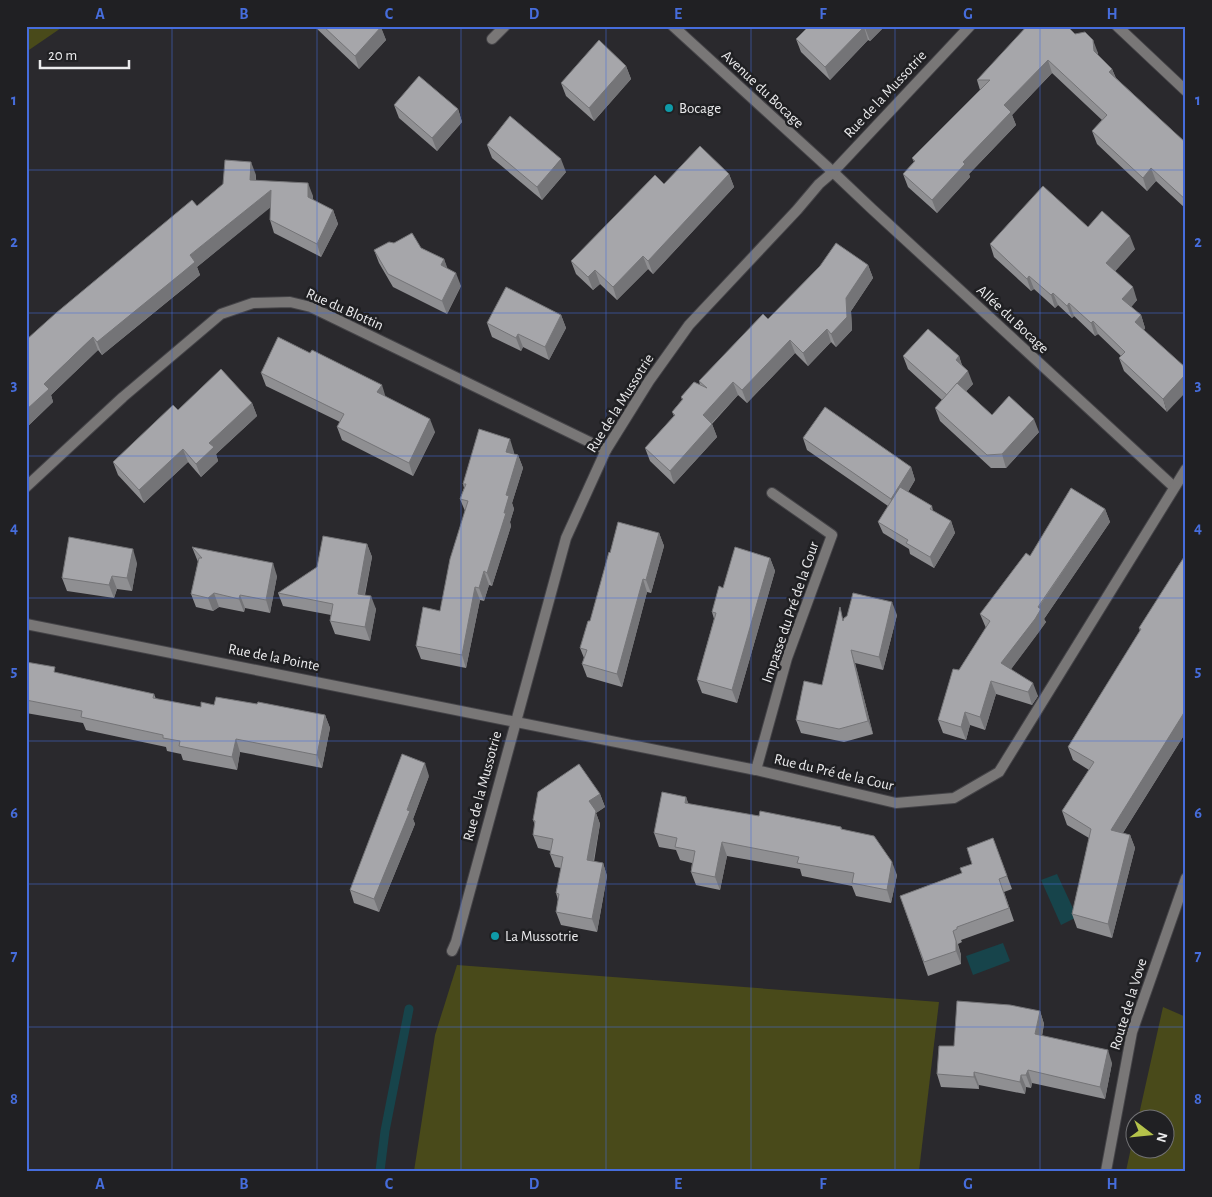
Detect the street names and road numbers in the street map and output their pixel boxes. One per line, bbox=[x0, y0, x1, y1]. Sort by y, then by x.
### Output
street label: Avenue du Bocage bbox=[719, 48, 807, 131]
street label: Rue de la Mussotrie bbox=[841, 48, 929, 141]
street label: Allée du Bocage bbox=[974, 282, 1052, 356]
street label: Rue du Blottin bbox=[304, 286, 386, 333]
street label: Rue de la Mussotrie bbox=[584, 351, 657, 455]
street label: Impasse du Pré de la Cour bbox=[759, 540, 822, 685]
street label: Rue de la Pointe bbox=[227, 641, 321, 674]
street label: Rue de la Mussotrie bbox=[461, 729, 504, 843]
street label: Rue du Pré de la Cour bbox=[773, 751, 895, 794]
street label: Route de la Vove bbox=[1107, 956, 1150, 1052]

